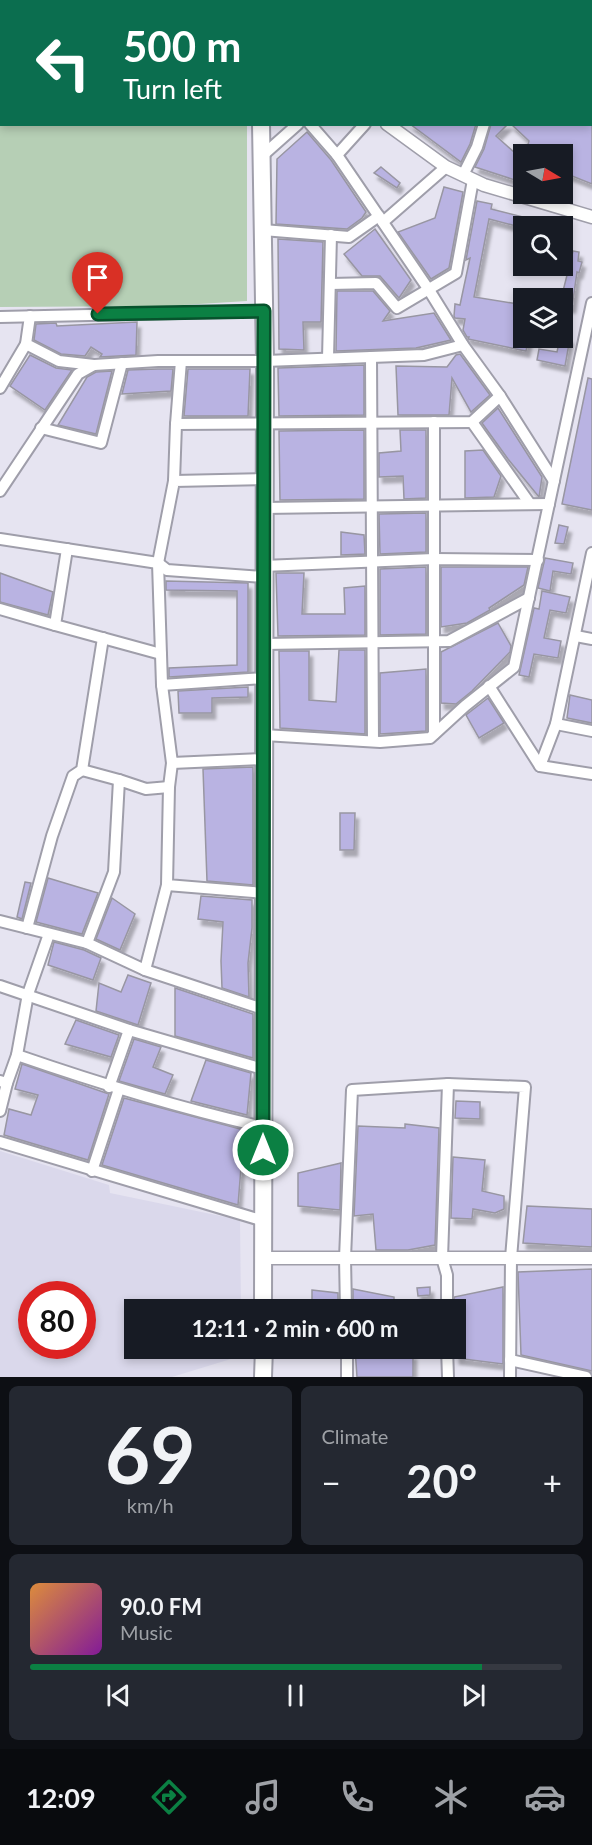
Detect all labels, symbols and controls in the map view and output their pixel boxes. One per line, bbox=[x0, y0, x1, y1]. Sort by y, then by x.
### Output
text: 500 m bbox=[123, 21, 241, 71]
icon: left bbox=[24, 24, 102, 102]
text: Turn left bbox=[123, 72, 222, 105]
north arrow bbox=[513, 144, 573, 204]
map controls bbox=[513, 144, 573, 348]
button: search bbox=[513, 216, 573, 276]
pin bbox=[72, 252, 123, 314]
icon: arrive bbox=[81, 261, 114, 294]
button: layers bbox=[513, 288, 573, 348]
position arrow bbox=[231, 1118, 295, 1182]
speed limit sign: 80 bbox=[18, 1281, 96, 1359]
text: 12:11 · 2 min · 600 m bbox=[192, 1315, 398, 1342]
text: 69 bbox=[105, 1407, 195, 1501]
text: Climate bbox=[322, 1424, 388, 1448]
text: 20° bbox=[406, 1454, 477, 1508]
text: − bbox=[322, 1462, 341, 1502]
text: + bbox=[543, 1462, 562, 1502]
text: km/h bbox=[127, 1493, 174, 1517]
text: 90.0 FM bbox=[120, 1593, 202, 1620]
text: Music bbox=[120, 1620, 173, 1644]
icon: previous bbox=[102, 1679, 135, 1712]
icon: pause bbox=[279, 1679, 312, 1712]
icon: next bbox=[457, 1679, 490, 1712]
icon: directions bbox=[148, 1776, 190, 1818]
icon: music bbox=[242, 1776, 284, 1818]
icon: phone bbox=[336, 1776, 378, 1818]
icon: climate bbox=[430, 1776, 472, 1818]
icon: car bbox=[524, 1776, 566, 1818]
text: 12:09 bbox=[26, 1781, 96, 1814]

